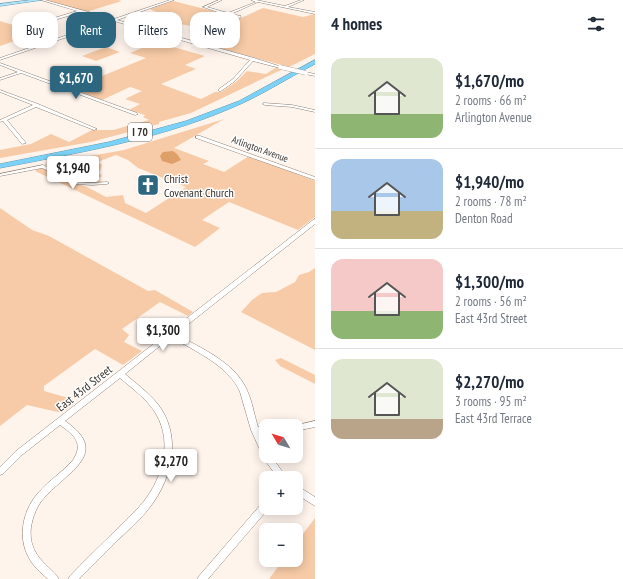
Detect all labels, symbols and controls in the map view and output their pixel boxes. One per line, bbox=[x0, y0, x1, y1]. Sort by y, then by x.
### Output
chip: Buy bbox=[12, 12, 58, 48]
chip: Rent bbox=[66, 12, 116, 48]
chip: Filters bbox=[124, 12, 182, 48]
chip: New bbox=[190, 12, 240, 48]
text: 4 homes bbox=[331, 13, 382, 35]
icon: filters bbox=[585, 13, 607, 35]
pin: $1,670 bbox=[43, 66, 109, 100]
text: $1,670 bbox=[59, 70, 93, 87]
text: $1,670/mo bbox=[455, 70, 524, 92]
icon: home bbox=[363, 74, 411, 122]
text: 2 rooms · 66 m² bbox=[455, 92, 527, 109]
text: Arlington Avenue bbox=[455, 109, 532, 126]
road number: I 70 bbox=[128, 123, 152, 141]
street label: Arlington Avenue bbox=[230, 133, 290, 165]
pin: $1,940 bbox=[40, 156, 106, 190]
text: $1,940 bbox=[56, 160, 90, 177]
place label: Christ Covenant Church bbox=[164, 171, 234, 200]
text: $1,940/mo bbox=[455, 171, 524, 193]
church icon: Christ Covenant Church bbox=[135, 172, 161, 198]
icon: home bbox=[363, 175, 411, 223]
text: 2 rooms · 78 m² bbox=[455, 193, 527, 210]
text: Denton Road bbox=[455, 210, 513, 227]
text: $1,300/mo bbox=[455, 271, 524, 293]
icon: home bbox=[363, 275, 411, 323]
text: 2 rooms · 56 m² bbox=[455, 293, 527, 310]
text: East 43rd Street bbox=[455, 310, 527, 327]
pin: $1,300 bbox=[130, 318, 196, 352]
text: $1,300 bbox=[146, 322, 180, 339]
street label: East 43rd Street bbox=[53, 361, 115, 414]
text: $2,270/mo bbox=[455, 371, 524, 393]
icon: home bbox=[363, 375, 411, 423]
text: 3 rooms · 95 m² bbox=[455, 393, 527, 410]
text: East 43rd Terrace bbox=[455, 410, 532, 427]
north arrow bbox=[259, 419, 303, 463]
map controls bbox=[259, 419, 303, 567]
pin: $2,270 bbox=[138, 449, 204, 483]
text: $2,270 bbox=[154, 453, 188, 470]
button: + bbox=[259, 471, 303, 515]
button: − bbox=[259, 523, 303, 567]

